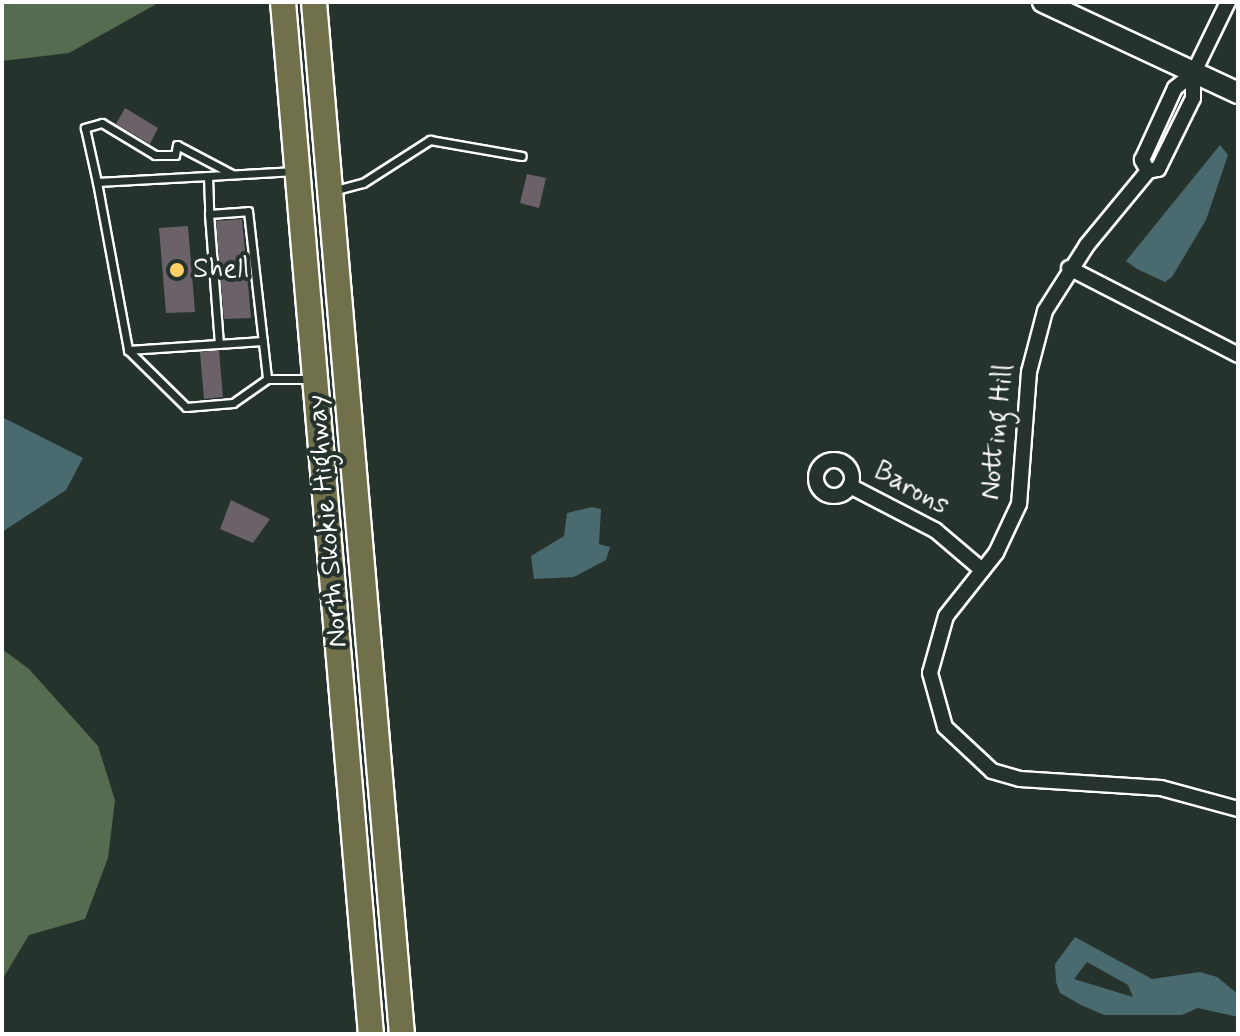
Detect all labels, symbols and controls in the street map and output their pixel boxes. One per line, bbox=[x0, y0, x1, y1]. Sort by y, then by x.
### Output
place label: Shell bbox=[193, 253, 249, 287]
marker: Shell bbox=[168, 261, 186, 279]
street label: Notting Hill bbox=[974, 363, 1022, 501]
street label: North Skokie Highway bbox=[300, 393, 356, 649]
street label: Barons bbox=[867, 455, 955, 523]

